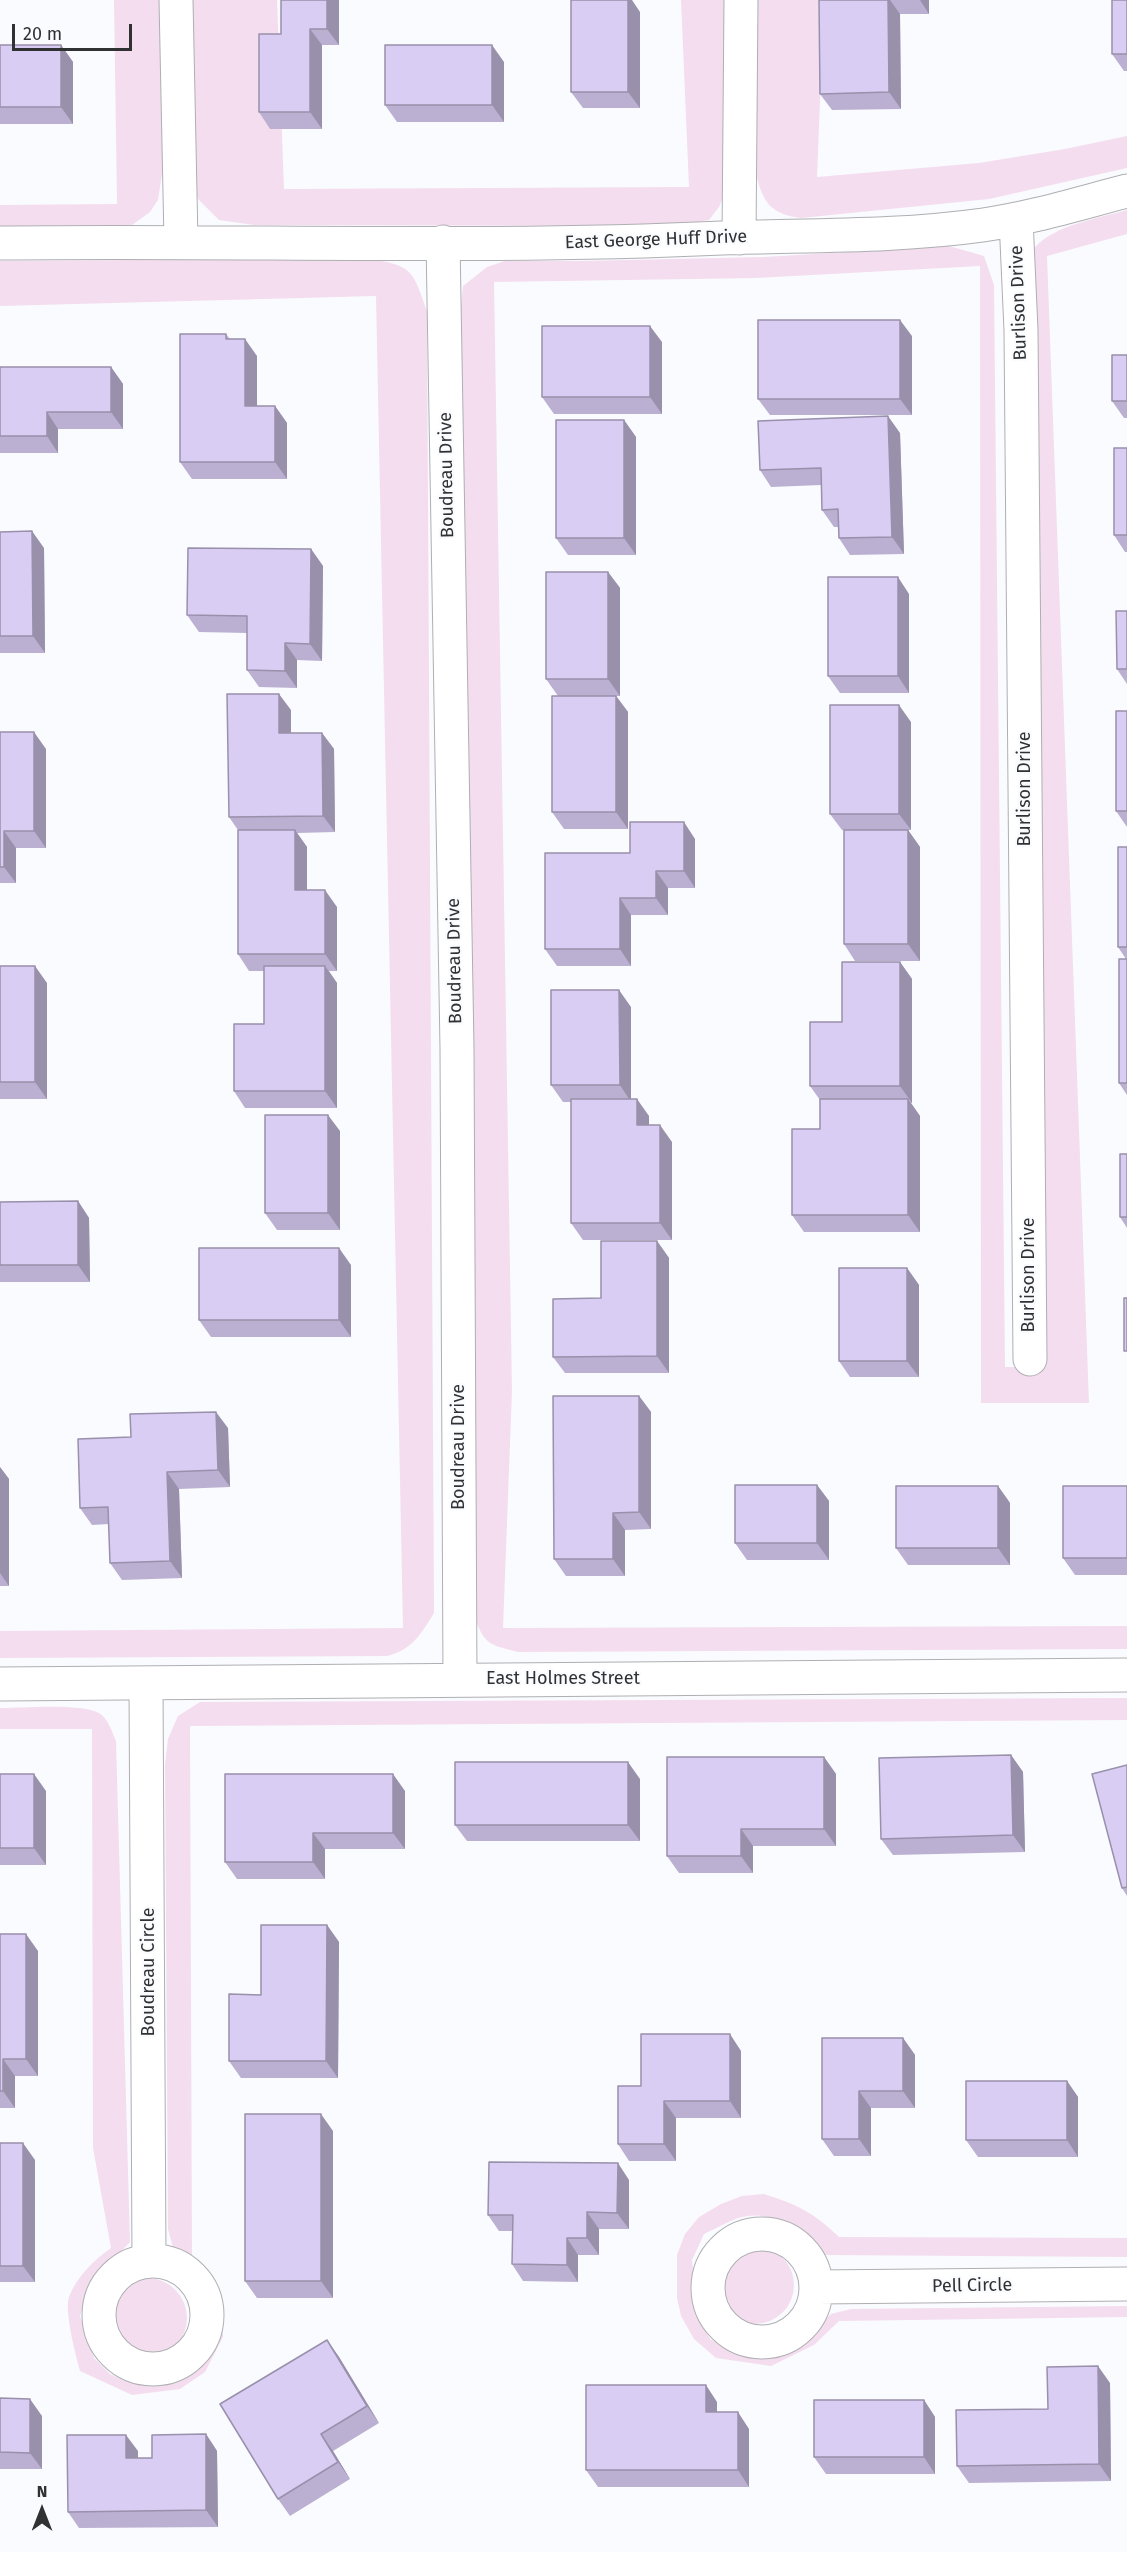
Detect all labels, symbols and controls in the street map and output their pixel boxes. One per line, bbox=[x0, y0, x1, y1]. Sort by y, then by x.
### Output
scale bar bbox=[15, 12, 135, 50]
text: 20 m bbox=[23, 23, 62, 45]
street label: East George Huff Drive bbox=[564, 226, 748, 254]
street label: Burlison Drive bbox=[1006, 245, 1032, 361]
street label: Boudreau Drive bbox=[435, 412, 459, 538]
street label: Burlison Drive bbox=[1014, 731, 1036, 847]
street label: Boudreau Drive bbox=[443, 898, 467, 1024]
street label: Burlison Drive bbox=[1018, 1217, 1040, 1333]
street label: Boudreau Drive bbox=[448, 1384, 470, 1510]
street label: East Holmes Street bbox=[486, 1668, 640, 1690]
street label: Boudreau Circle bbox=[138, 1908, 160, 2036]
street label: Pell Circle bbox=[932, 2275, 1012, 2297]
north arrow bbox=[12, 2480, 72, 2540]
text: N bbox=[37, 2482, 47, 2501]

